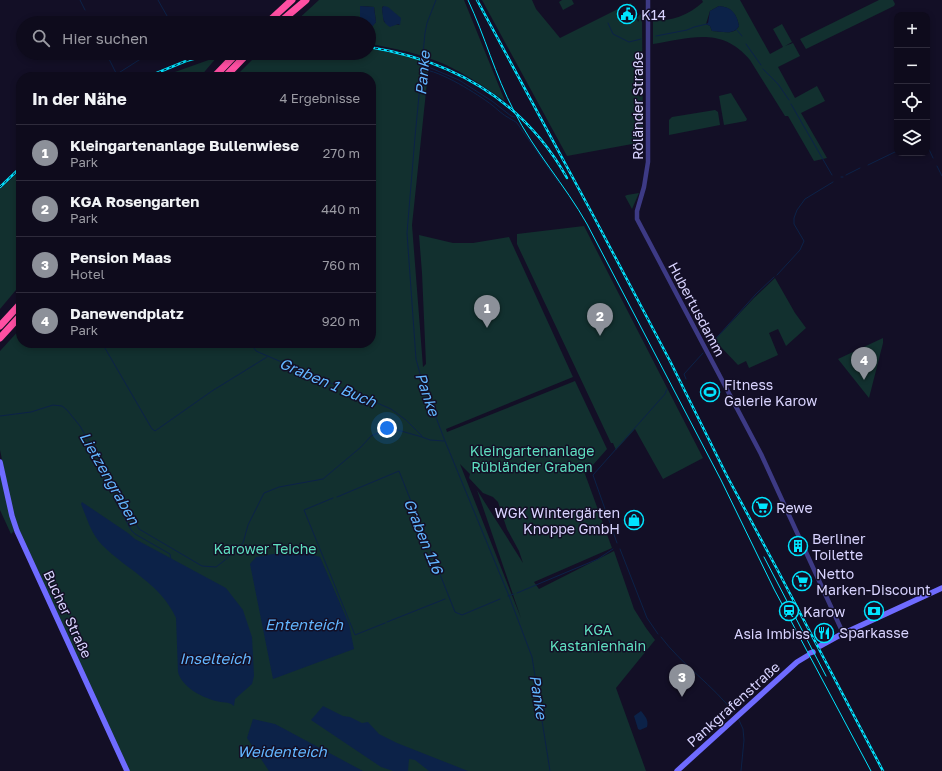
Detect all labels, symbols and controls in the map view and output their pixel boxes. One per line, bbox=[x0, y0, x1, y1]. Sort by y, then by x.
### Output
public building icon: K14 bbox=[616, 3, 638, 25]
place label: K14 bbox=[641, 6, 666, 23]
map controls bbox=[894, 12, 930, 156]
button: + bbox=[894, 12, 930, 48]
search box bbox=[16, 16, 376, 60]
icon: search bbox=[30, 27, 52, 49]
text: Hier suchen bbox=[62, 29, 148, 47]
button: − bbox=[894, 48, 930, 84]
water label: Panke bbox=[411, 49, 433, 96]
street label: Röländer Straße bbox=[629, 52, 646, 160]
button: locate bbox=[894, 84, 930, 120]
text: In der Nähe bbox=[32, 88, 127, 109]
text: 4 Ergebnisse bbox=[280, 90, 360, 106]
button: layers bbox=[894, 120, 930, 156]
text: Kleingartenanlage Bullenwiese bbox=[70, 136, 299, 154]
text: 1 bbox=[42, 145, 48, 161]
text: 270 m bbox=[323, 145, 360, 161]
text: Park bbox=[70, 154, 98, 170]
text: KGA Rosengarten bbox=[70, 192, 199, 210]
text: 2 bbox=[41, 201, 49, 217]
text: 440 m bbox=[321, 201, 360, 217]
text: Park bbox=[70, 210, 98, 226]
text: Pension Maas bbox=[70, 248, 171, 266]
text: 3 bbox=[41, 257, 49, 273]
text: 760 m bbox=[322, 257, 360, 273]
street label: Hubertusdamm bbox=[665, 259, 729, 359]
text: Hotel bbox=[70, 266, 105, 282]
pin: 1 bbox=[474, 295, 500, 328]
pin: 2 bbox=[587, 303, 613, 336]
text: Danewendplatz bbox=[70, 304, 184, 322]
text: 4 bbox=[41, 313, 49, 329]
text: 920 m bbox=[322, 313, 360, 329]
text: Park bbox=[70, 322, 98, 338]
pin: 4 bbox=[851, 347, 877, 380]
water label: Graben 1 Buch bbox=[277, 354, 380, 411]
water label: Panke bbox=[412, 370, 444, 419]
place label: Fitness Galerie Karow bbox=[724, 376, 817, 409]
sports icon: Fitness Galerie Karow bbox=[699, 381, 721, 403]
your location bbox=[377, 418, 397, 438]
water label: Lietzengraben bbox=[75, 429, 144, 529]
park label: Kleingartenanlage Rübländer Graben bbox=[470, 442, 594, 475]
water label: Graben 116 bbox=[401, 496, 448, 578]
supermarket icon: Rewe bbox=[751, 496, 773, 518]
place label: Rewe bbox=[776, 499, 813, 516]
place label: WGK Wintergärten Knoppe GmbH bbox=[494, 504, 620, 537]
shop icon: WGK Wintergärten Knoppe GmbH bbox=[623, 509, 645, 531]
place label: Berliner Toilette bbox=[812, 530, 866, 563]
building icon: Berliner Toilette bbox=[787, 535, 809, 557]
park label: Karower Teiche bbox=[214, 540, 316, 557]
place label: Netto Marken-Discount bbox=[816, 565, 931, 598]
street label: Bucher Straße bbox=[40, 567, 96, 661]
supermarket icon: Netto Marken-Discount bbox=[791, 570, 813, 592]
station icon: Karow bbox=[778, 600, 800, 622]
bank icon: Sparkasse bbox=[863, 600, 885, 622]
place label: Karow bbox=[803, 603, 845, 620]
water label: Ententeich bbox=[265, 615, 344, 633]
park label: KGA Kastanienhain bbox=[550, 621, 646, 654]
restaurant icon: Asia Imbiss bbox=[813, 622, 835, 644]
place label: Sparkasse bbox=[839, 624, 909, 641]
place label: Asia Imbiss bbox=[734, 625, 810, 642]
water label: Inselteich bbox=[179, 649, 251, 667]
street label: Pankgrafenstraße bbox=[683, 658, 783, 750]
pin: 3 bbox=[669, 664, 695, 697]
water label: Panke bbox=[527, 674, 552, 722]
water label: Weidenteich bbox=[237, 742, 328, 760]

